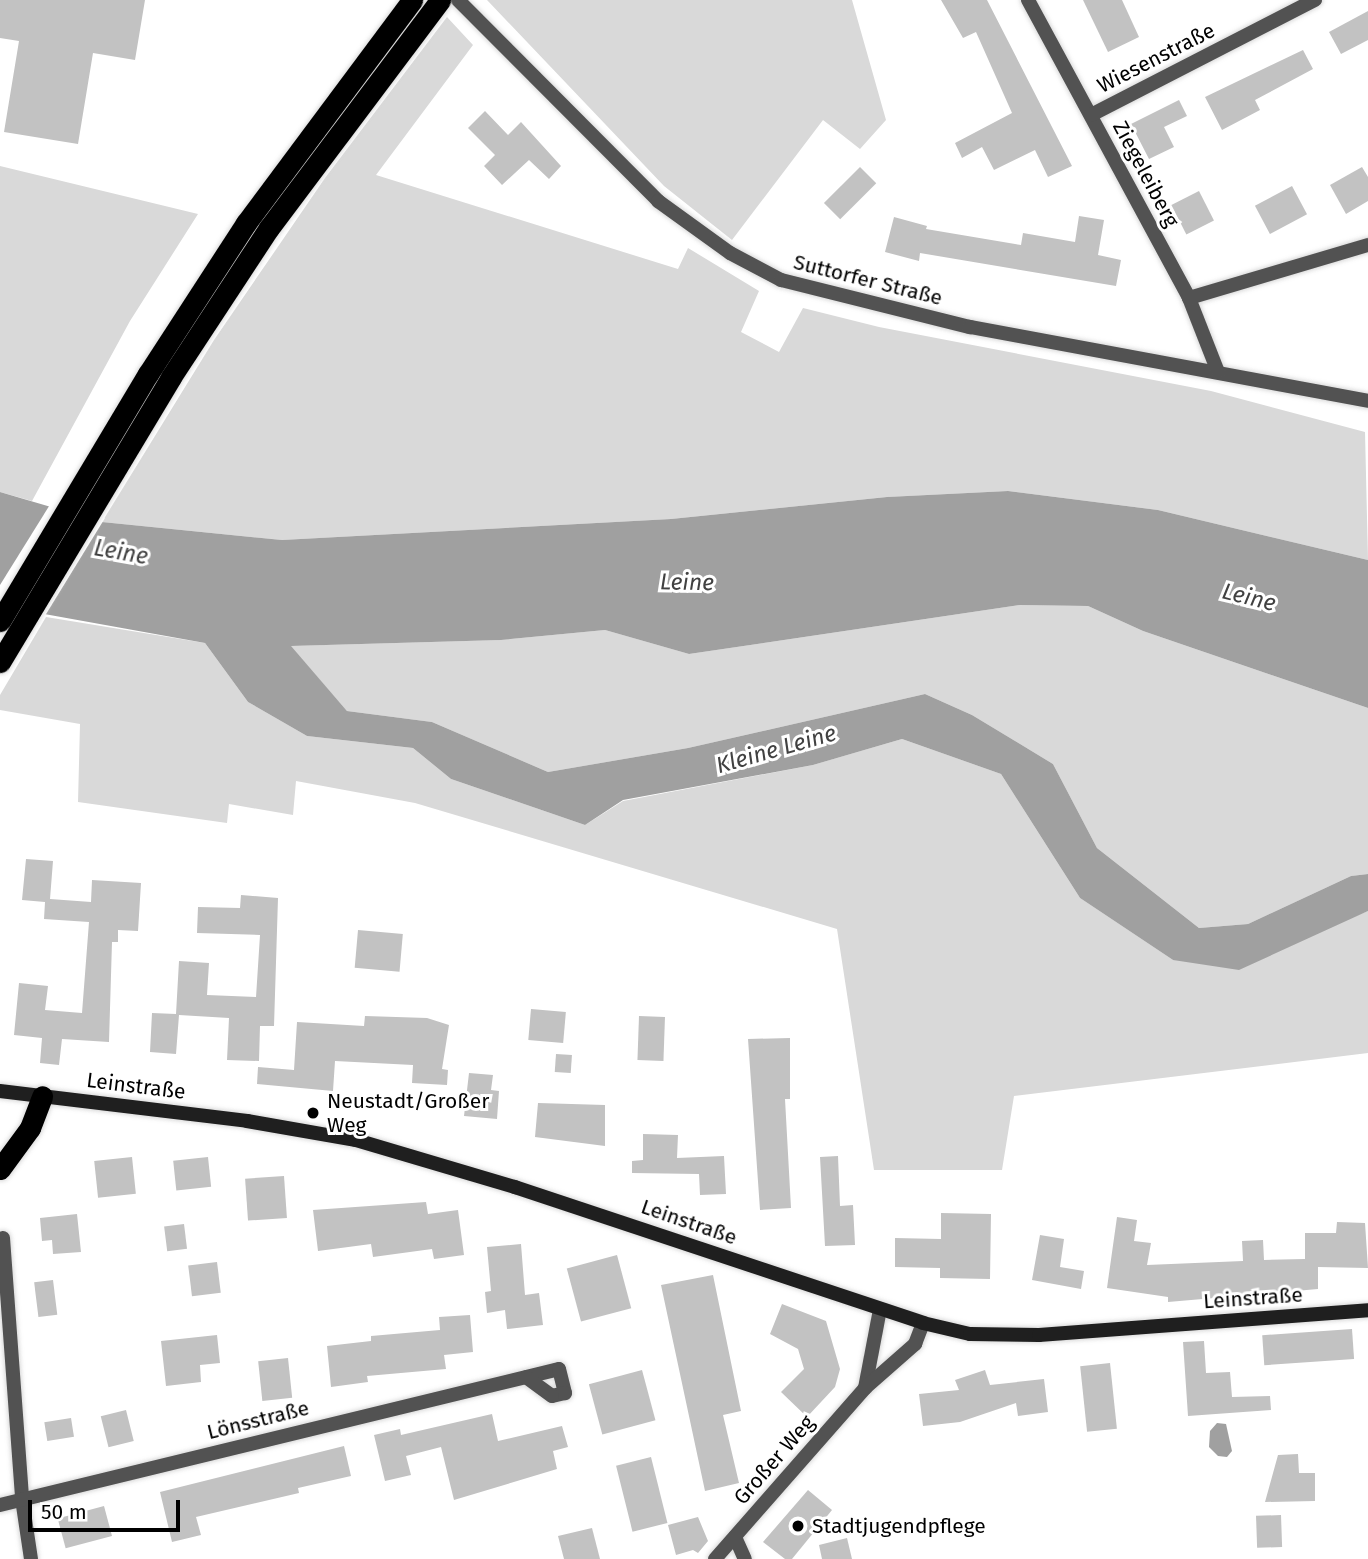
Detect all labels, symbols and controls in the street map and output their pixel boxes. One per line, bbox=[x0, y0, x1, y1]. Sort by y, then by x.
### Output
street label: Wiesenstraße bbox=[1093, 18, 1219, 98]
street label: Ziegeleiberg bbox=[1108, 117, 1184, 231]
street label: Suttorfer Straße bbox=[791, 249, 945, 311]
water label: Leine bbox=[92, 534, 150, 570]
water label: Leine bbox=[660, 568, 714, 596]
water label: Leine bbox=[1219, 577, 1279, 617]
water label: Kleine Leine bbox=[713, 719, 839, 779]
street label: Leinstraße bbox=[85, 1067, 187, 1105]
place label: Neustadt/Großer Weg bbox=[327, 1088, 489, 1138]
marker: Neustadt/Großer Weg bbox=[305, 1105, 321, 1121]
street label: Leinstraße bbox=[638, 1194, 740, 1250]
street label: Leinstraße bbox=[1202, 1282, 1304, 1314]
street label: Lönsstraße bbox=[204, 1395, 312, 1445]
street label: Großer Weg bbox=[728, 1410, 820, 1510]
scale bar bbox=[32, 1486, 184, 1530]
text: 50 m bbox=[41, 1499, 87, 1525]
place label: Stadtjugendpflege bbox=[812, 1513, 986, 1539]
marker: Stadtjugendpflege bbox=[790, 1518, 806, 1534]

